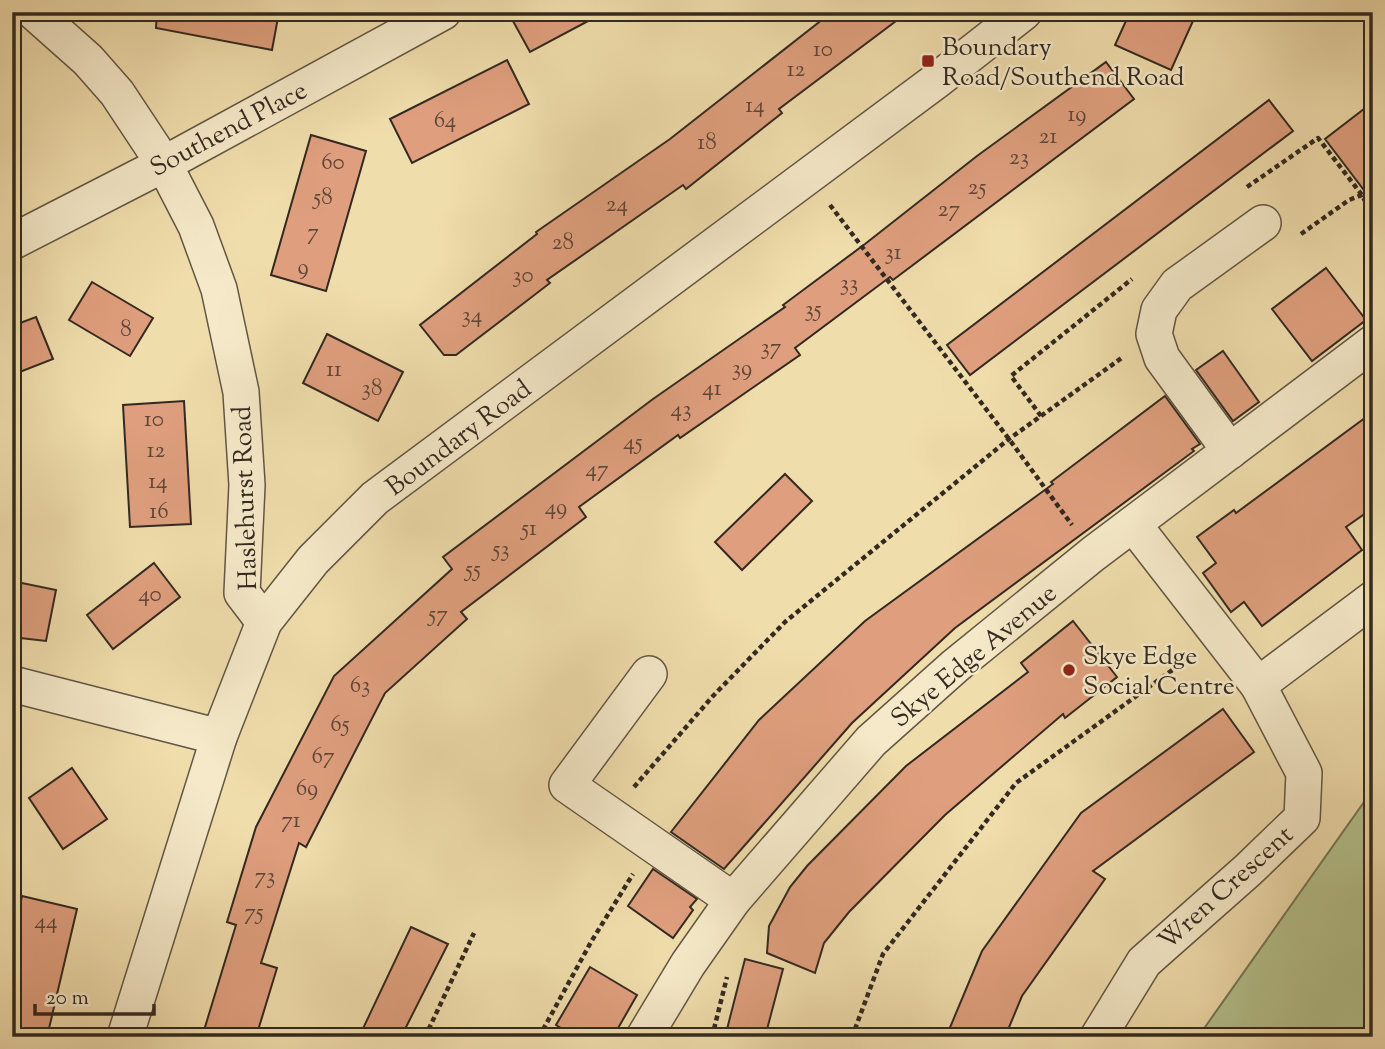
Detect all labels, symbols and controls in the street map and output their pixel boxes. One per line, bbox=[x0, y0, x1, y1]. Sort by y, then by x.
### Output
place label: Boundary Road/Southend Road bbox=[942, 30, 1185, 97]
house number: 10 bbox=[813, 34, 833, 67]
marker: Boundary Road/Southend Road bbox=[920, 53, 936, 69]
house number: 12 bbox=[787, 54, 806, 87]
street label: Southend Place bbox=[144, 73, 314, 187]
house number: 14 bbox=[745, 90, 765, 123]
house number: 19 bbox=[1068, 99, 1086, 132]
house number: 64 bbox=[434, 105, 456, 138]
house number: 21 bbox=[1039, 121, 1057, 154]
house number: 18 bbox=[697, 127, 717, 160]
house number: 23 bbox=[1009, 142, 1029, 175]
house number: 60 bbox=[321, 147, 345, 180]
house number: 25 bbox=[968, 172, 986, 205]
house number: 58 bbox=[311, 182, 333, 215]
house number: 24 bbox=[606, 189, 628, 222]
house number: 27 bbox=[938, 194, 961, 227]
house number: 7 bbox=[307, 217, 319, 250]
house number: 28 bbox=[552, 227, 574, 260]
house number: 31 bbox=[884, 237, 902, 270]
house number: 9 bbox=[297, 252, 309, 285]
house number: 30 bbox=[512, 260, 534, 293]
house number: 33 bbox=[840, 268, 858, 301]
house number: 35 bbox=[804, 294, 822, 327]
house number: 34 bbox=[462, 300, 482, 333]
house number: 8 bbox=[120, 314, 132, 347]
house number: 37 bbox=[761, 332, 782, 365]
house number: 39 bbox=[732, 353, 752, 386]
house number: 11 bbox=[326, 354, 342, 387]
street label: Boundary Road bbox=[379, 372, 540, 506]
house number: 38 bbox=[362, 373, 382, 406]
house number: 41 bbox=[702, 373, 722, 406]
house number: 43 bbox=[671, 394, 691, 427]
house number: 10 bbox=[144, 404, 164, 437]
street label: Haslehurst Road bbox=[225, 405, 268, 591]
house number: 45 bbox=[623, 427, 643, 460]
house number: 12 bbox=[147, 435, 166, 468]
house number: 47 bbox=[585, 454, 609, 487]
house number: 14 bbox=[148, 466, 168, 499]
house number: 49 bbox=[545, 492, 567, 525]
house number: 16 bbox=[149, 496, 169, 529]
house number: 51 bbox=[519, 513, 537, 546]
house number: 53 bbox=[490, 534, 510, 567]
house number: 55 bbox=[463, 554, 481, 587]
street label: Skye Edge Avenue bbox=[884, 576, 1066, 738]
house number: 40 bbox=[138, 579, 162, 612]
house number: 57 bbox=[426, 599, 448, 632]
place label: Skye Edge Social Centre bbox=[1083, 639, 1235, 706]
marker: Skye Edge Social Centre bbox=[1061, 662, 1077, 678]
house number: 63 bbox=[350, 670, 370, 703]
house number: 65 bbox=[330, 709, 350, 742]
house number: 67 bbox=[312, 741, 335, 774]
house number: 69 bbox=[296, 773, 318, 806]
house number: 71 bbox=[281, 805, 301, 838]
street label: Wren Crescent bbox=[1151, 818, 1303, 960]
house number: 73 bbox=[255, 861, 275, 894]
house number: 75 bbox=[244, 897, 264, 930]
house number: 44 bbox=[34, 906, 58, 939]
scale bar bbox=[35, 972, 154, 1016]
text: 20 m bbox=[46, 984, 89, 1014]

